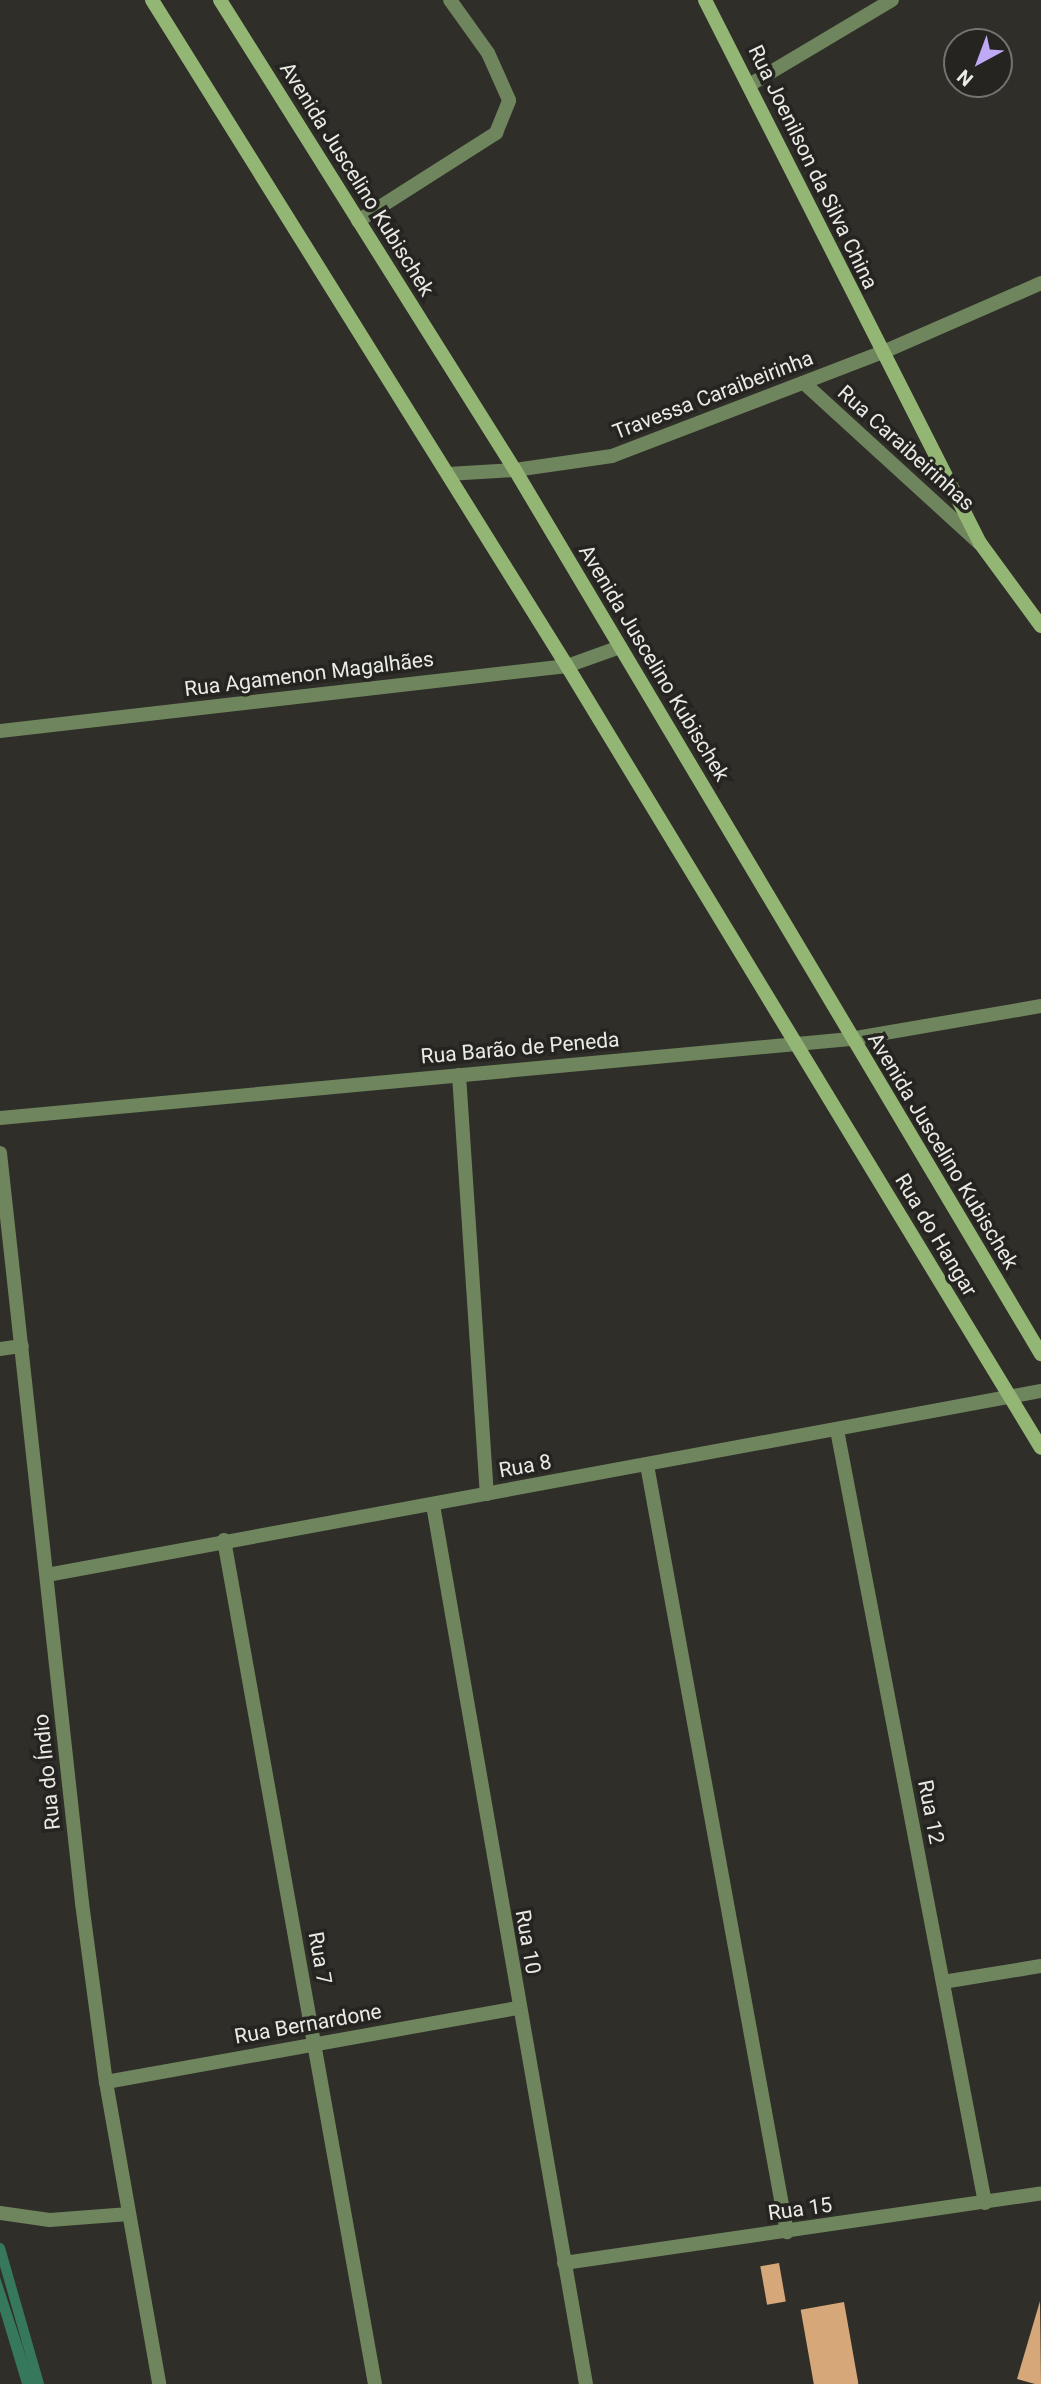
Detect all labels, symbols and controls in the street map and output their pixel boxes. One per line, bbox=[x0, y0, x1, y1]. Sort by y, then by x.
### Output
north arrow bbox=[943, 28, 1013, 98]
street label: Rua Joenilson da Silva China bbox=[743, 41, 883, 293]
street label: Avenida Juscelino Kubischek bbox=[274, 57, 440, 301]
text: N bbox=[953, 65, 978, 91]
street label: Travessa Caraibeirinha bbox=[609, 345, 817, 445]
street label: Rua Caraibeirinhas bbox=[832, 380, 980, 516]
street label: Avenida Juscelino Kubischek bbox=[573, 540, 735, 786]
street label: Rua Agamenon Magalhães bbox=[183, 646, 435, 702]
street label: Rua Barão de Peneda bbox=[420, 1027, 620, 1069]
street label: Avenida Juscelino Kubischek bbox=[862, 1028, 1024, 1274]
street label: Rua do Hangar bbox=[890, 1169, 982, 1301]
street label: Rua 8 bbox=[497, 1449, 553, 1483]
street label: Rua do Índio bbox=[28, 1713, 66, 1831]
street label: Rua 12 bbox=[912, 1778, 950, 1846]
street label: Rua 10 bbox=[510, 1908, 546, 1976]
street label: Rua 7 bbox=[303, 1930, 337, 1986]
street label: Rua Bernardone bbox=[232, 1999, 384, 2049]
street label: Rua 15 bbox=[766, 2192, 834, 2226]

